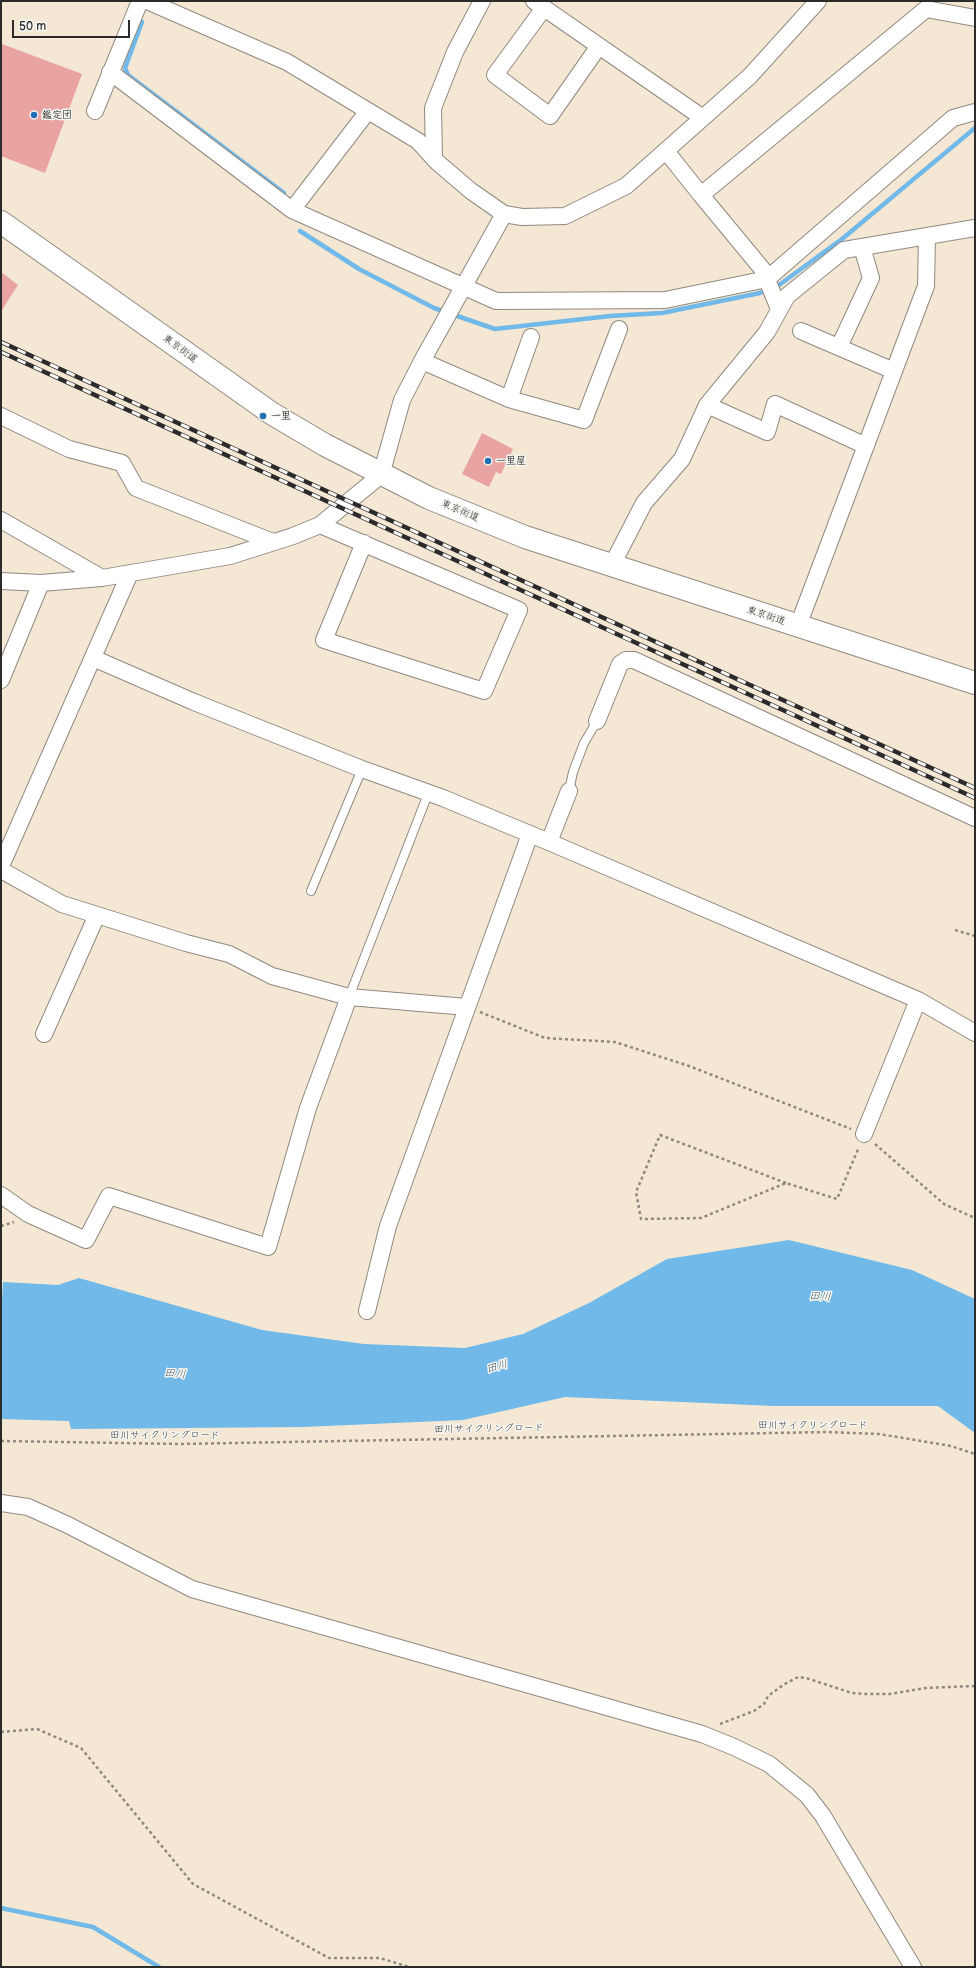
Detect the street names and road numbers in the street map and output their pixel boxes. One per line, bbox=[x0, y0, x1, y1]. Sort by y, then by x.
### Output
street label: 東京街道 bbox=[160, 332, 200, 366]
street label: 東京街道 bbox=[439, 498, 481, 524]
street label: 東京街道 bbox=[745, 604, 787, 628]
street label: 田川サイクリングロード bbox=[758, 1419, 868, 1431]
street label: 田川サイクリングロード bbox=[434, 1422, 544, 1436]
street label: 田川サイクリングロード bbox=[110, 1429, 220, 1441]

